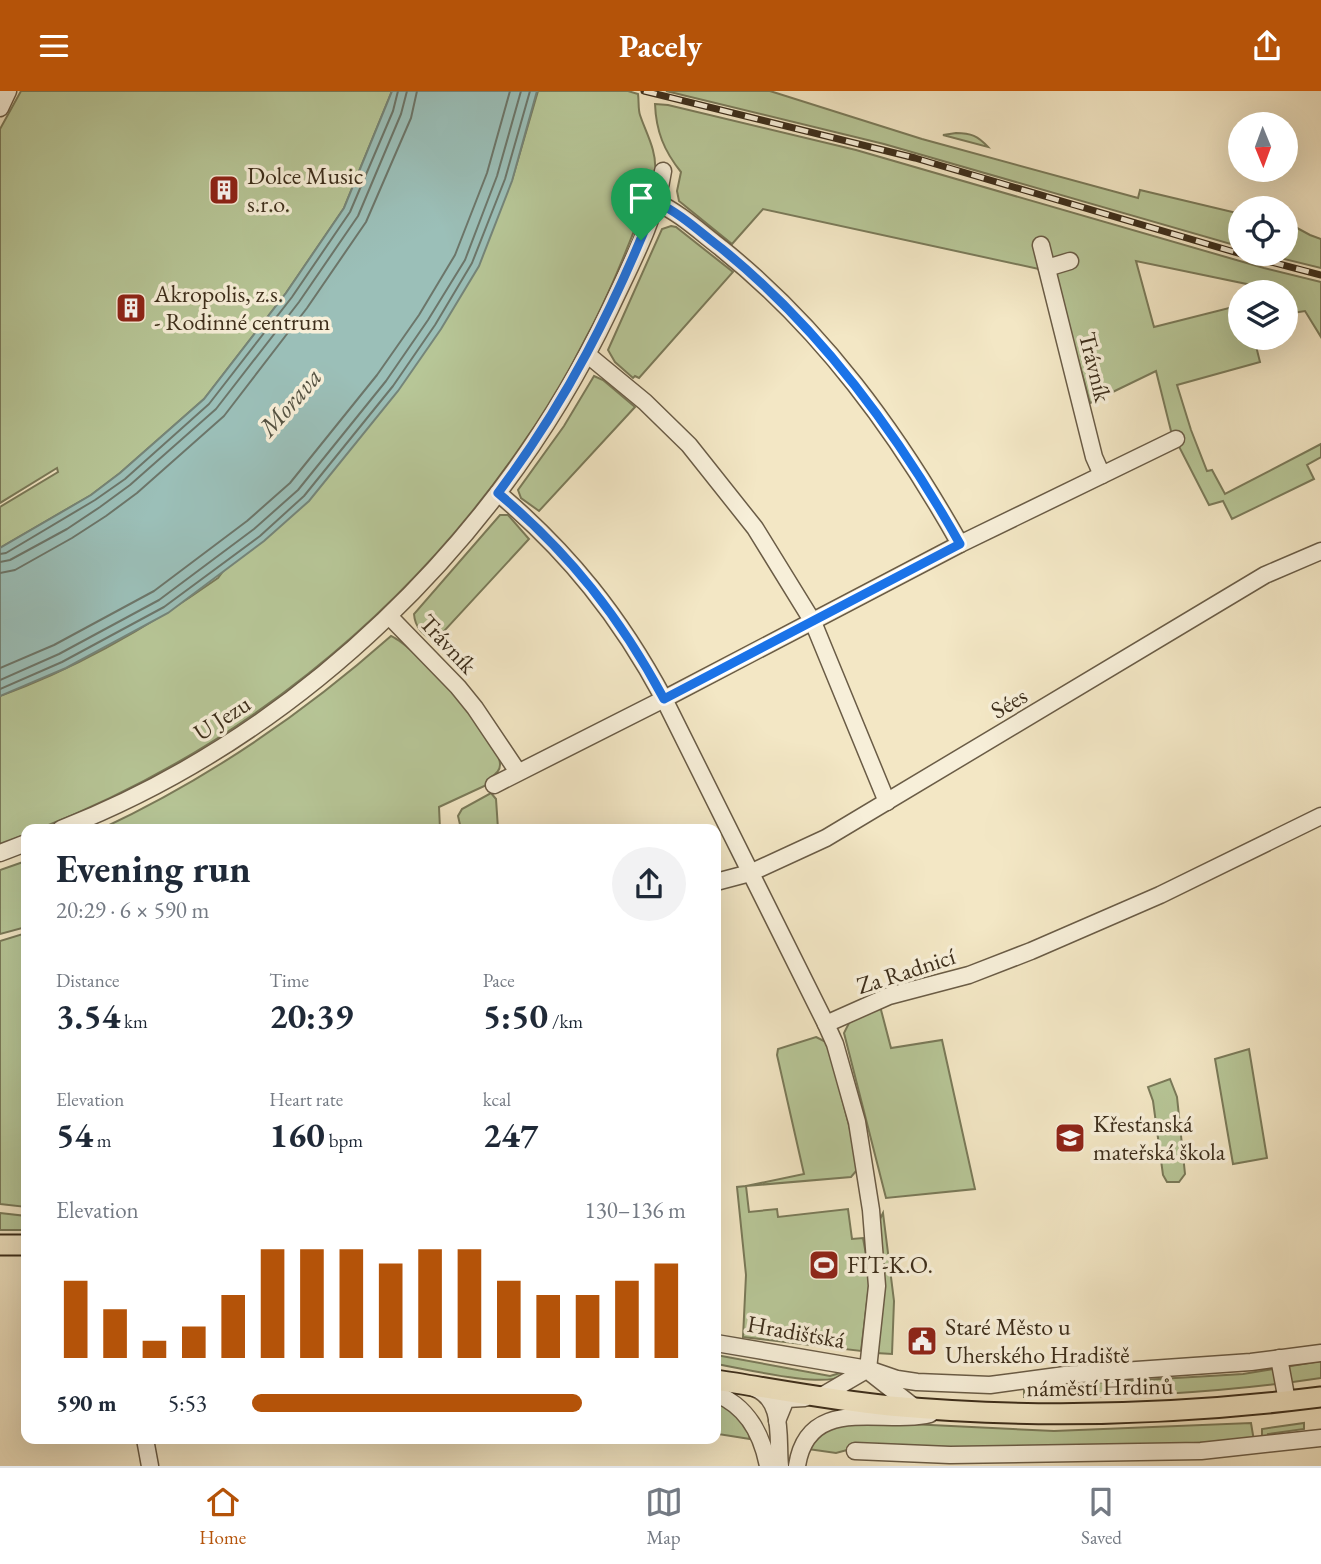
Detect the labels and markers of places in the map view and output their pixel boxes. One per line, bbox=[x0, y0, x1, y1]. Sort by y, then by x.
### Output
place label: Dolce Music s.r.o. bbox=[247, 160, 364, 219]
pin bbox=[611, 168, 671, 240]
building icon: Dolce Music s.r.o. bbox=[207, 173, 241, 207]
place label: Akropolis, z.s. - Rodinné centrum bbox=[153, 278, 330, 337]
building icon: Akropolis, z.s. - Rodinné centrum bbox=[114, 291, 148, 325]
place label: Křesťanská mateřská škola bbox=[1093, 1108, 1226, 1167]
school or university icon: Křesťanská mateřská škola bbox=[1053, 1121, 1087, 1155]
sports icon: FIT-K.O. bbox=[807, 1248, 841, 1282]
place label: FIT-K.O. bbox=[847, 1249, 933, 1280]
place label: Staré Město u Uherského Hradiště bbox=[945, 1311, 1130, 1370]
public building icon: Staré Město u Uherského Hradiště bbox=[905, 1324, 939, 1358]

